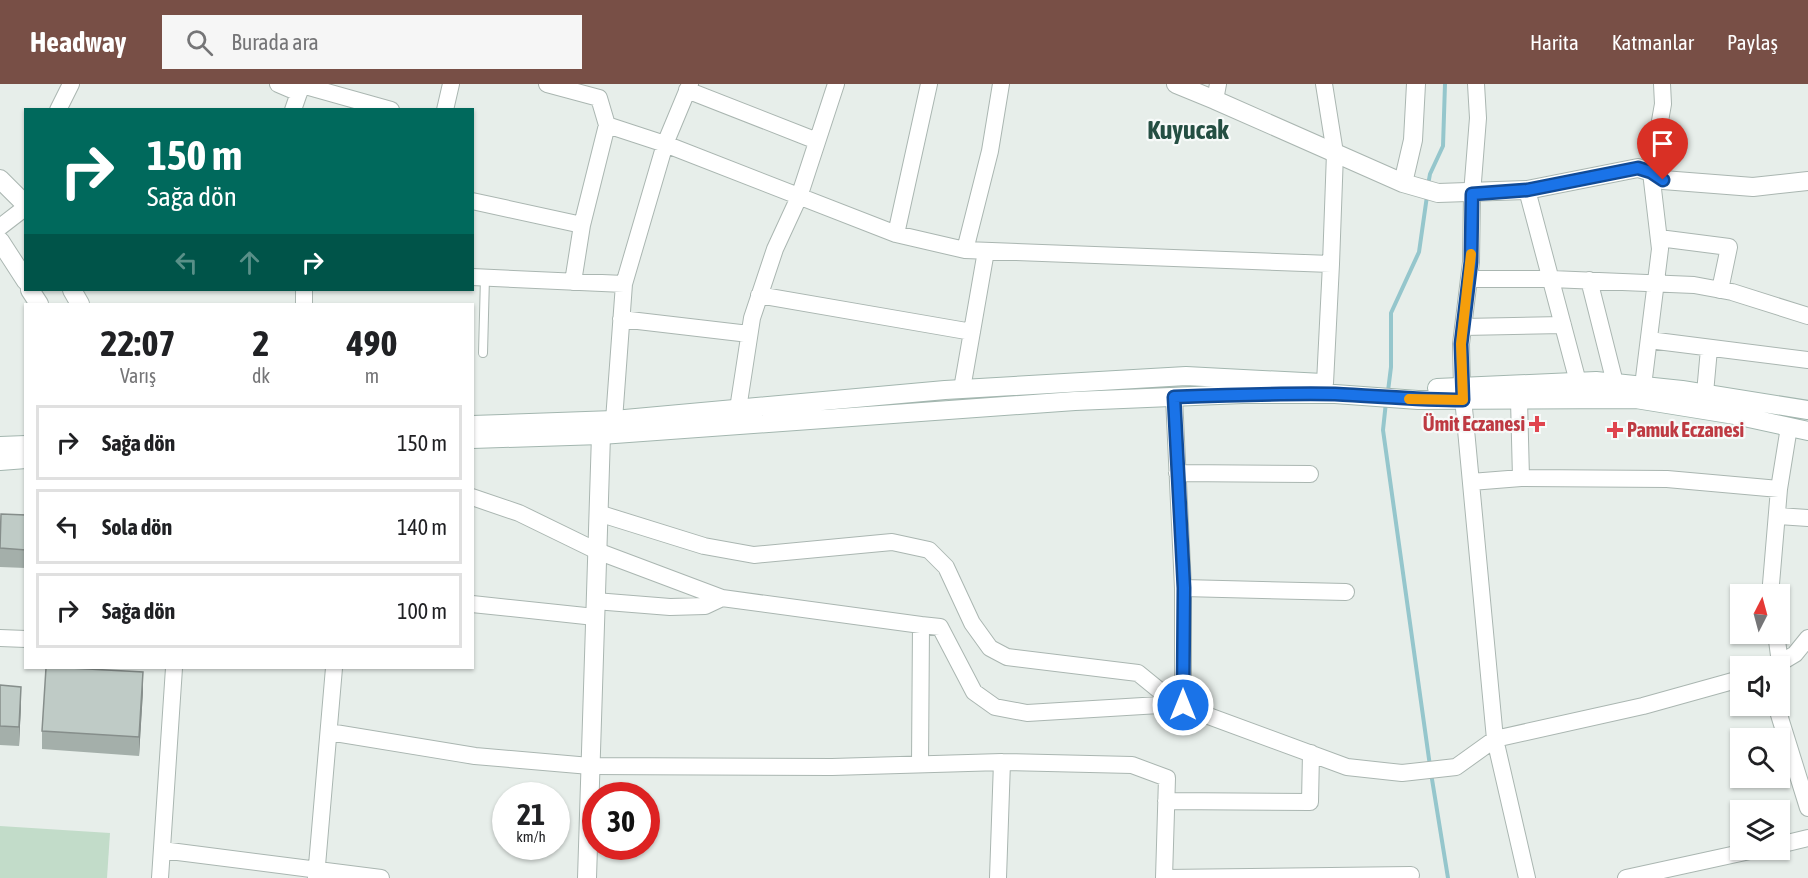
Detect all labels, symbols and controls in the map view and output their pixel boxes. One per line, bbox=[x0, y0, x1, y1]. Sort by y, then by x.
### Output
search box bbox=[162, 15, 582, 69]
text: Headway bbox=[30, 26, 126, 58]
icon: search bbox=[183, 26, 216, 59]
text: Burada ara bbox=[231, 29, 319, 55]
text: Harita bbox=[1530, 30, 1579, 54]
text: Katmanlar bbox=[1612, 30, 1694, 54]
text: Paylaş bbox=[1727, 30, 1778, 54]
district label: Kuyucak bbox=[1147, 115, 1229, 145]
pin bbox=[1637, 118, 1688, 180]
icon: arrive bbox=[1646, 127, 1679, 160]
text: 150 m bbox=[147, 131, 242, 179]
icon: right bbox=[48, 132, 126, 210]
text: Sağa dön bbox=[147, 181, 237, 212]
icon: left bbox=[170, 246, 203, 279]
icon: ahead bbox=[233, 246, 266, 279]
icon: right bbox=[296, 246, 329, 279]
text: 22:07 bbox=[101, 322, 175, 364]
text: 2 bbox=[253, 322, 269, 364]
text: 490 bbox=[347, 322, 397, 364]
text: Varış bbox=[120, 364, 156, 387]
text: dk bbox=[252, 364, 270, 387]
text: m bbox=[365, 364, 379, 387]
place label: Ümit Eczanesi bbox=[1423, 412, 1525, 435]
marker: Ümit Eczanesi bbox=[1530, 417, 1544, 431]
place label: Pamuk Eczanesi bbox=[1627, 418, 1744, 441]
marker: Pamuk Eczanesi bbox=[1608, 423, 1622, 437]
icon: right bbox=[51, 426, 84, 459]
text: Sağa dön bbox=[102, 430, 175, 456]
text: 150 m bbox=[397, 430, 447, 456]
icon: left bbox=[51, 510, 84, 543]
text: Sola dön bbox=[102, 514, 172, 540]
text: 140 m bbox=[397, 514, 447, 540]
north arrow bbox=[1730, 584, 1790, 644]
map controls bbox=[1730, 584, 1790, 860]
icon: right bbox=[51, 594, 84, 627]
text: Sağa dön bbox=[102, 598, 175, 624]
text: 100 m bbox=[397, 598, 447, 624]
button: sound bbox=[1730, 656, 1790, 716]
position arrow bbox=[1151, 673, 1215, 737]
button: search bbox=[1730, 728, 1790, 788]
speed limit sign: 30 bbox=[582, 782, 660, 860]
text: 21 bbox=[517, 797, 545, 831]
button: layers bbox=[1730, 800, 1790, 860]
text: km/h bbox=[516, 828, 546, 845]

